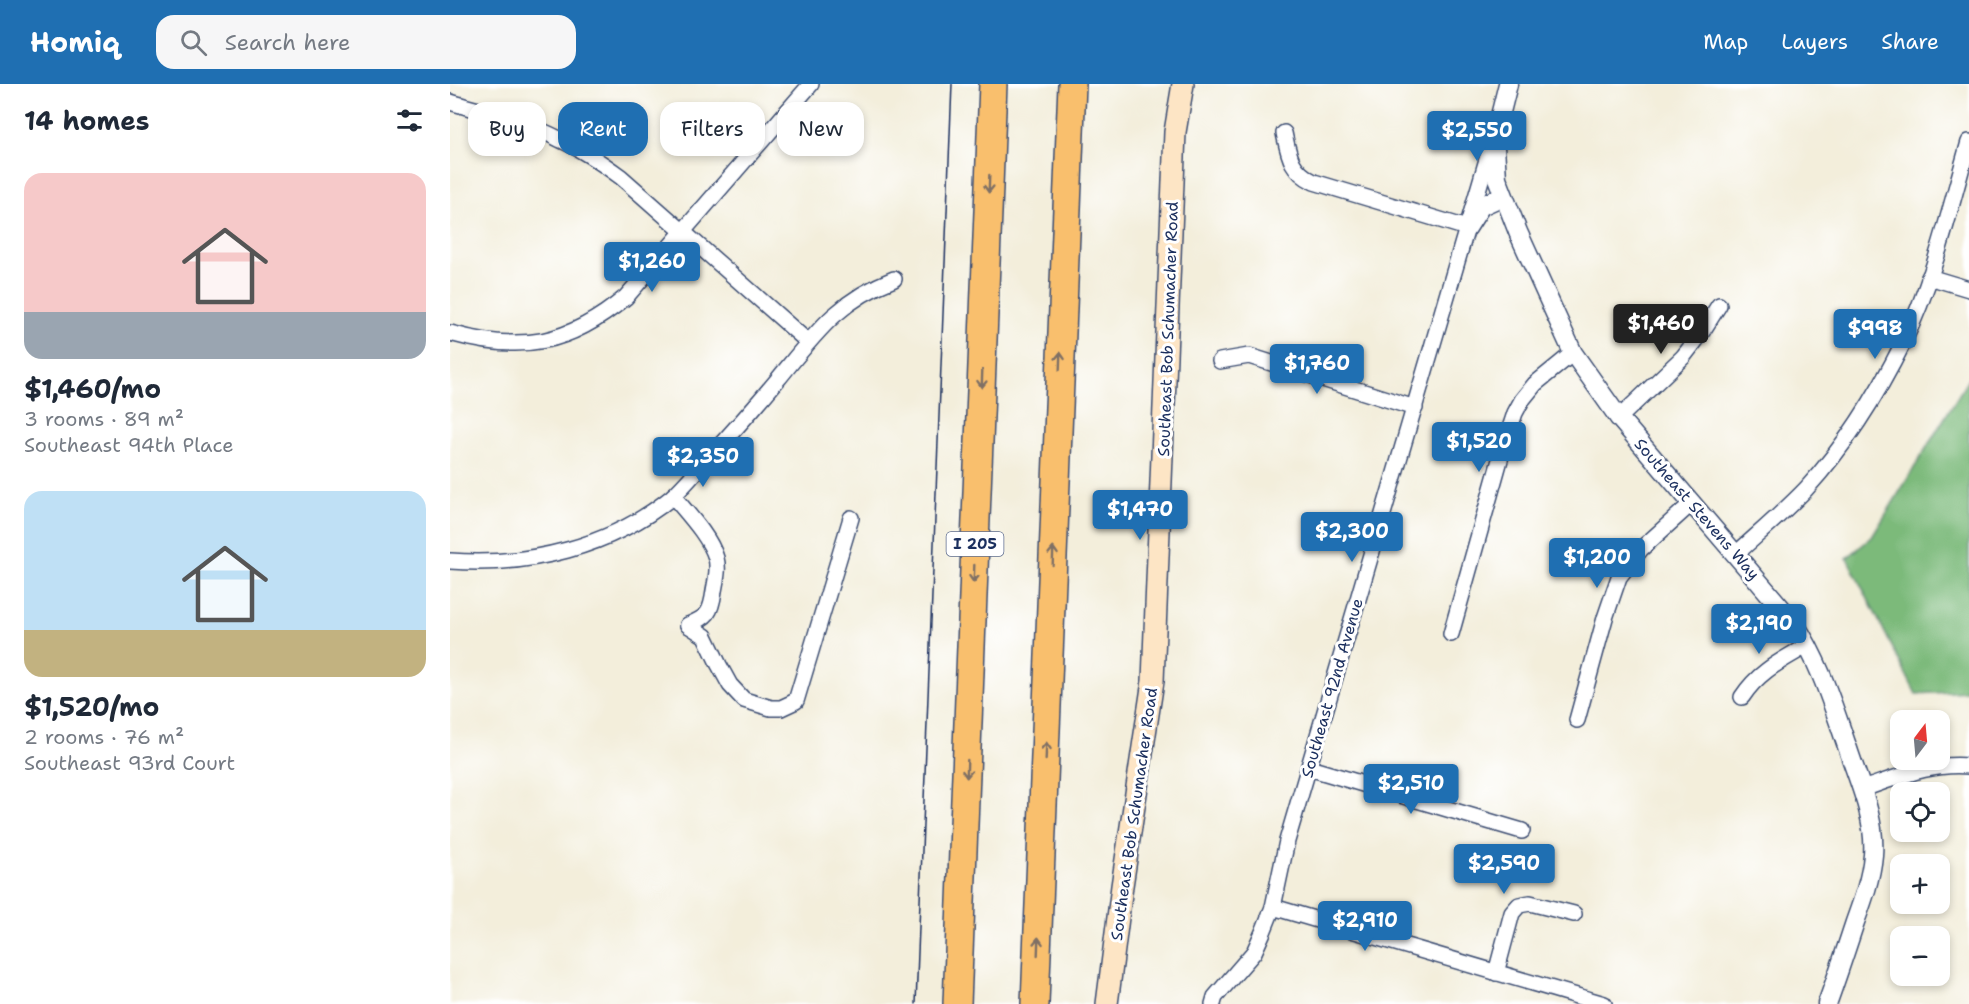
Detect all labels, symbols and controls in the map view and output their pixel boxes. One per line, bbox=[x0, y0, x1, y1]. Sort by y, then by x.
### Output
search box bbox=[156, 15, 576, 69]
text: Homiq bbox=[30, 23, 120, 61]
icon: search bbox=[177, 26, 210, 59]
text: Search here bbox=[225, 28, 351, 57]
text: Map bbox=[1703, 28, 1748, 56]
text: Layers bbox=[1781, 28, 1848, 56]
text: Share bbox=[1881, 28, 1939, 56]
chip: Buy bbox=[468, 102, 546, 156]
chip: Rent bbox=[558, 102, 648, 156]
chip: Filters bbox=[660, 102, 765, 156]
chip: New bbox=[777, 102, 864, 156]
text: 14 homes bbox=[24, 103, 150, 138]
icon: filters bbox=[393, 104, 426, 137]
pin: $2,550 bbox=[1428, 111, 1526, 162]
text: $2,550 bbox=[1441, 117, 1513, 143]
one-way arrow bbox=[984, 174, 995, 194]
street label: Southeast Bob Schumacher Road bbox=[1153, 201, 1183, 457]
icon: home bbox=[171, 212, 279, 320]
pin: $1,260 bbox=[603, 242, 701, 293]
text: $1,260 bbox=[618, 248, 686, 274]
pin: $1,460 bbox=[1612, 304, 1710, 355]
pin: $998 bbox=[1839, 309, 1911, 360]
text: $1,460 bbox=[1627, 310, 1695, 336]
text: $998 bbox=[1848, 315, 1902, 341]
pin: $1,760 bbox=[1268, 344, 1366, 395]
text: $1,760 bbox=[1284, 350, 1350, 376]
one-way arrow bbox=[1055, 351, 1066, 371]
one-way arrow bbox=[976, 369, 987, 389]
text: $1,460/mo bbox=[24, 371, 161, 406]
text: 3 rooms · 89 m² bbox=[24, 406, 184, 432]
pin: $1,520 bbox=[1430, 422, 1528, 473]
text: $1,520 bbox=[1446, 428, 1512, 454]
text: Southeast 94th Place bbox=[24, 432, 233, 458]
street label: Southeast Stevens Way bbox=[1630, 434, 1764, 584]
pin: $2,350 bbox=[654, 437, 752, 488]
text: $2,350 bbox=[667, 443, 739, 469]
pin: $1,470 bbox=[1091, 490, 1189, 541]
text: $1,470 bbox=[1107, 496, 1173, 522]
pin: $2,300 bbox=[1303, 512, 1401, 563]
text: $2,300 bbox=[1315, 518, 1389, 544]
icon: home bbox=[171, 530, 279, 638]
road number: I 205 bbox=[946, 532, 1004, 556]
pin: $1,200 bbox=[1548, 538, 1646, 589]
text: $1,200 bbox=[1563, 544, 1631, 570]
one-way arrow bbox=[1047, 546, 1058, 566]
one-way arrow bbox=[968, 564, 979, 584]
street label: Southeast 92nd Avenue bbox=[1296, 596, 1368, 780]
pin: $2,190 bbox=[1710, 604, 1808, 655]
text: $2,190 bbox=[1725, 610, 1793, 636]
street label: Southeast Bob Schumacher Road bbox=[1106, 686, 1162, 942]
text: $1,520/mo bbox=[24, 689, 159, 724]
north arrow bbox=[1890, 710, 1950, 770]
map controls bbox=[1890, 710, 1950, 986]
text: 2 rooms · 76 m² bbox=[24, 724, 184, 750]
one-way arrow bbox=[1040, 741, 1051, 761]
text: Southeast 93rd Court bbox=[24, 750, 235, 776]
one-way arrow bbox=[961, 758, 972, 778]
pin: $2,510 bbox=[1362, 764, 1460, 815]
text: $2,510 bbox=[1378, 770, 1444, 796]
button: locate bbox=[1890, 782, 1950, 842]
pin: $2,590 bbox=[1455, 844, 1553, 895]
text: $2,590 bbox=[1468, 850, 1540, 876]
button: + bbox=[1890, 854, 1950, 914]
pin: $2,910 bbox=[1316, 901, 1414, 952]
text: $2,910 bbox=[1332, 907, 1398, 933]
button: − bbox=[1890, 926, 1950, 986]
one-way arrow bbox=[1032, 936, 1043, 956]

